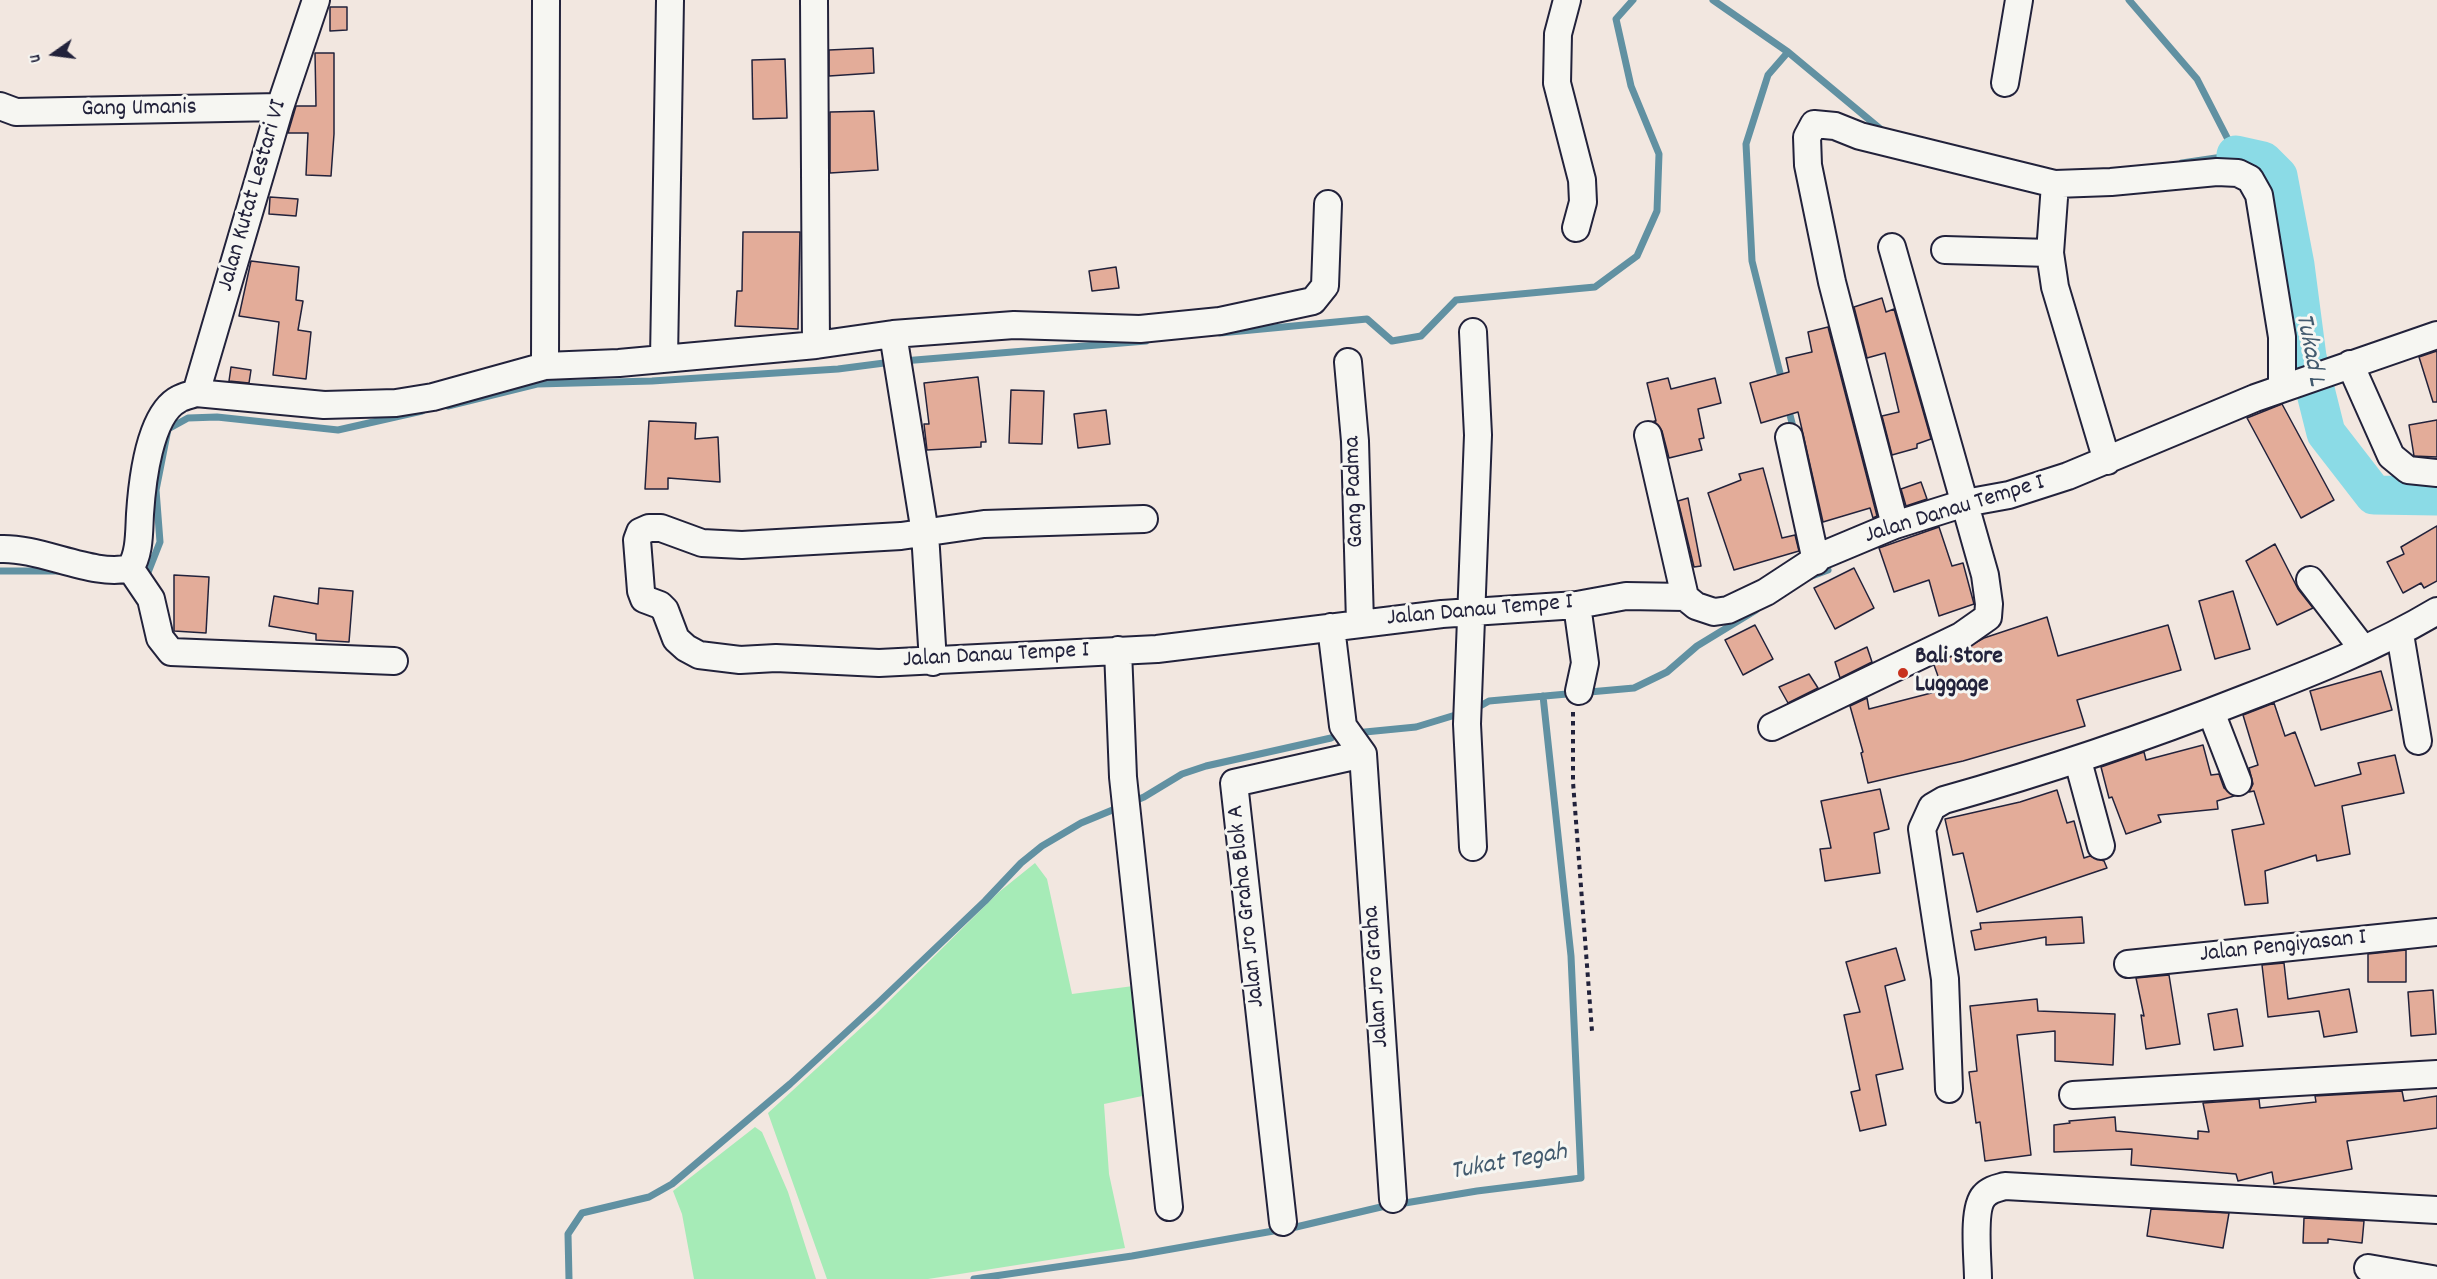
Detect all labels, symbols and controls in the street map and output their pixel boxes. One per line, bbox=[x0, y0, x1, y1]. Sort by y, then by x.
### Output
north arrow bbox=[24, 24, 84, 84]
text: U bbox=[24, 52, 48, 65]
street label: Gang Umanis bbox=[81, 95, 197, 125]
street label: Jalan Kutat Lestari VI bbox=[213, 97, 295, 295]
water label: Tukad L bbox=[2286, 311, 2330, 389]
street label: Gang Padma bbox=[1340, 436, 1372, 548]
street label: Jalan Danau Tempe I bbox=[1862, 470, 2048, 552]
street label: Jalan Danau Tempe I bbox=[1386, 590, 1574, 634]
street label: Jalan Danau Tempe I bbox=[902, 638, 1090, 676]
place label: Bali Store Luggage bbox=[1915, 645, 2003, 701]
marker: Bali Store Luggage bbox=[1896, 666, 1910, 680]
street label: Jalan Jro Graha Blok A bbox=[1223, 803, 1273, 1009]
street label: Jalan Jro Graha bbox=[1359, 905, 1397, 1049]
street label: Jalan Pengiyasan I bbox=[2198, 925, 2368, 971]
water label: Tukat Tegah bbox=[1449, 1138, 1569, 1190]

